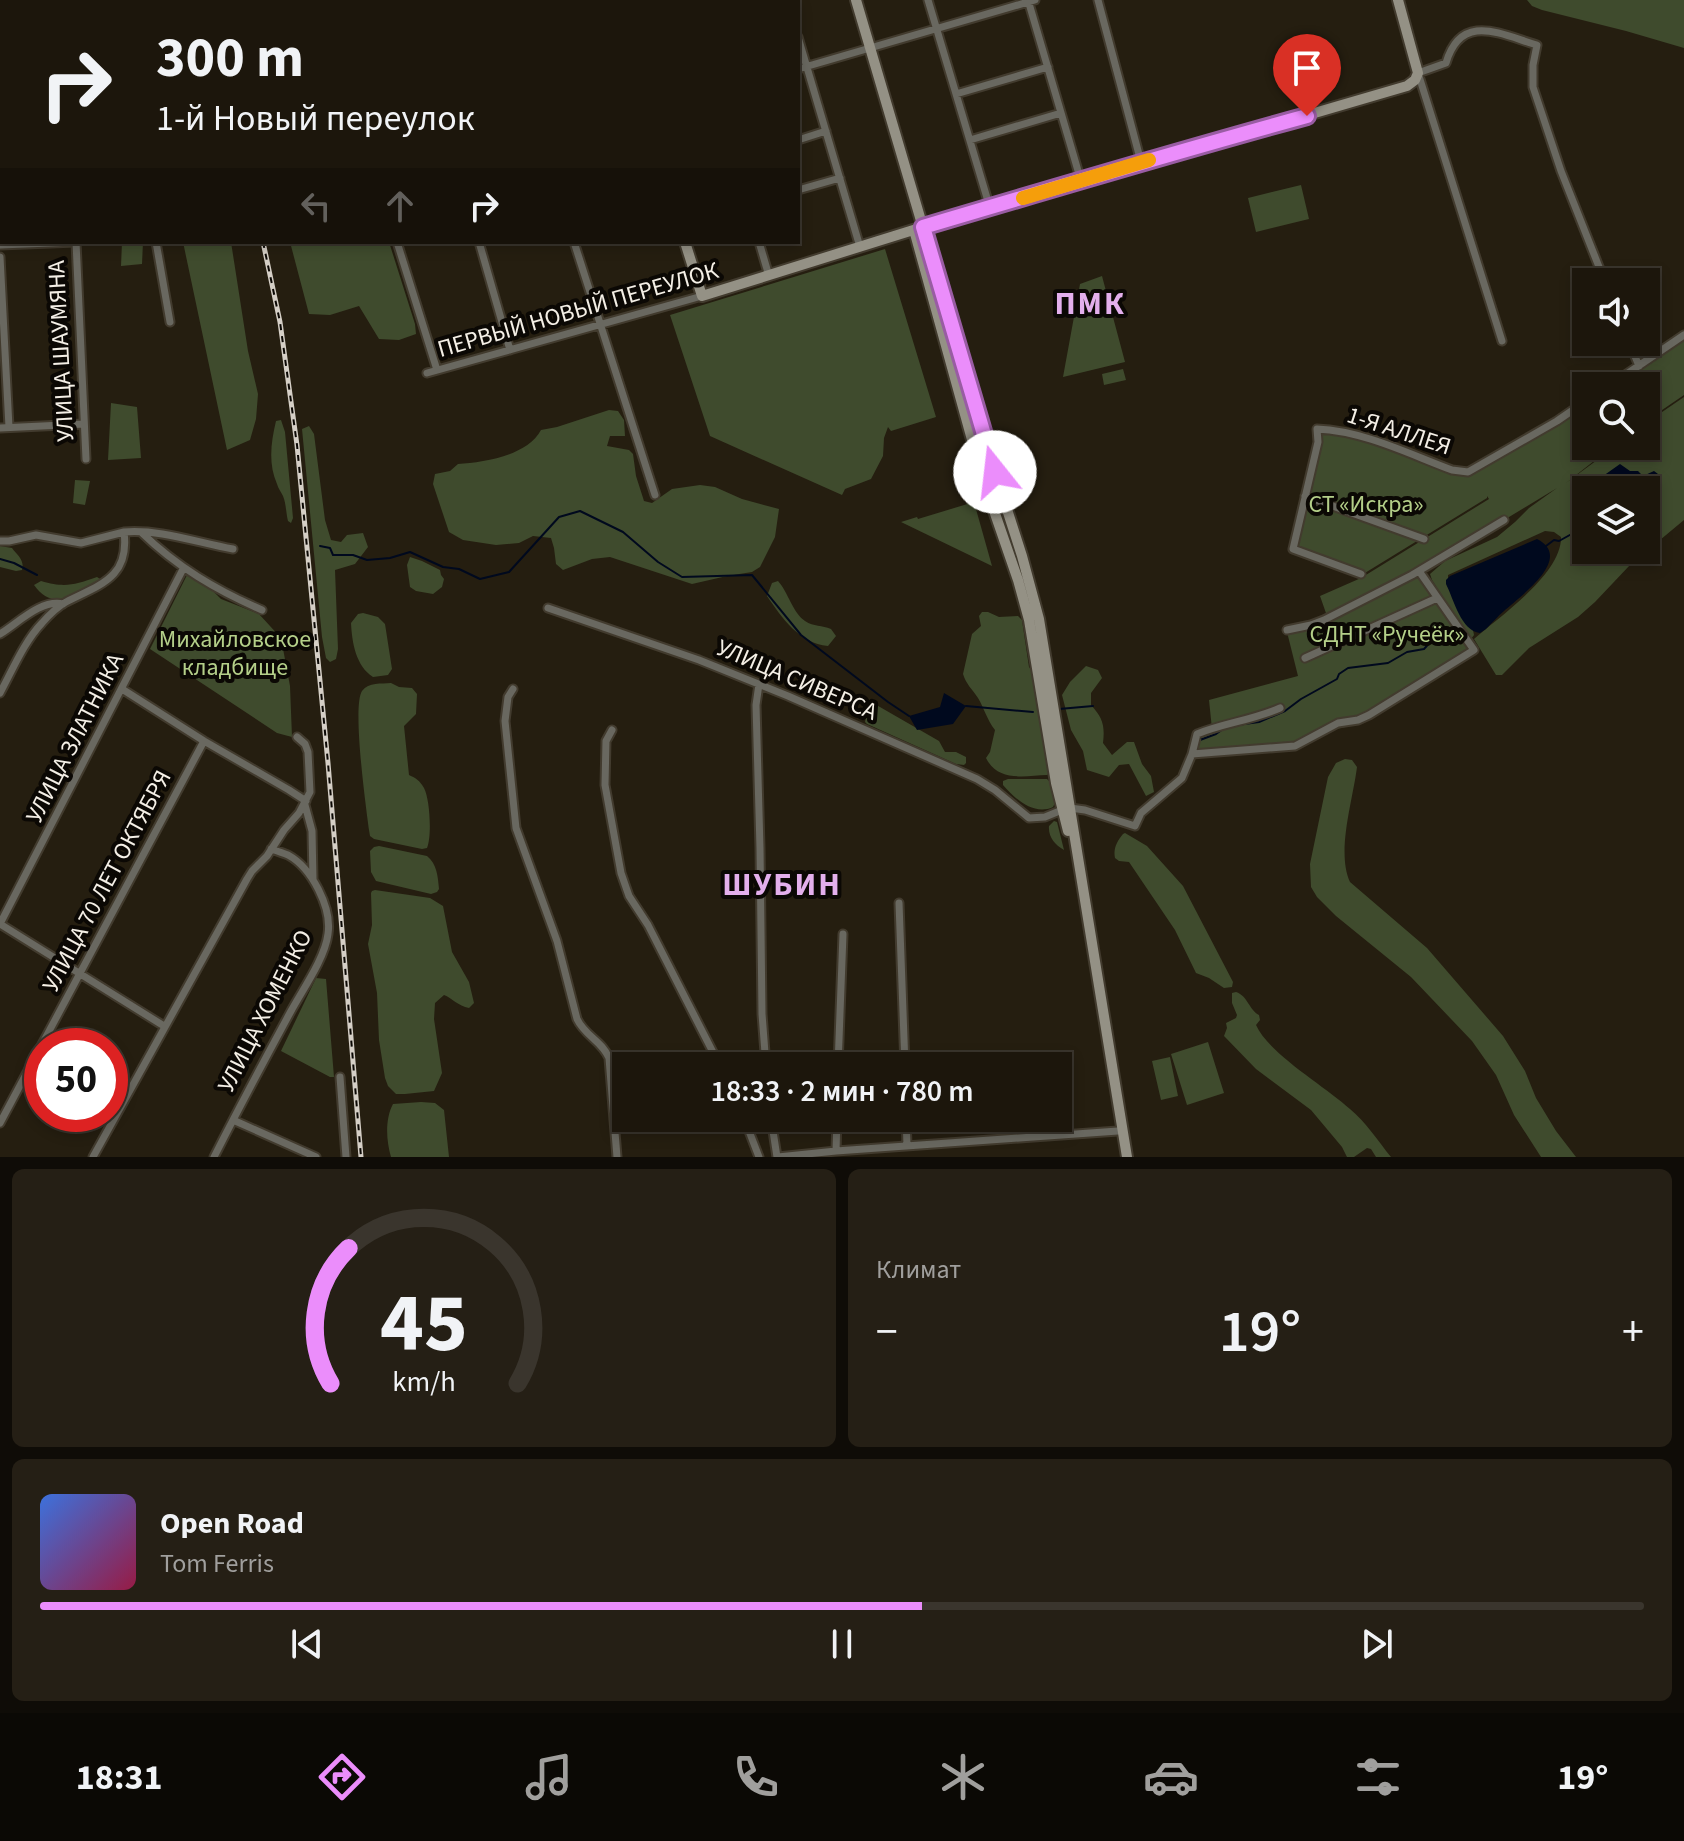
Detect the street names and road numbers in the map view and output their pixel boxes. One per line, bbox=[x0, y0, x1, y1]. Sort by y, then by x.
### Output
street label: ПЕРВЫЙ НОВЫЙ ПЕРЕУЛОК bbox=[433, 253, 723, 367]
street label: УЛИЦА ШАУМЯНА bbox=[39, 259, 83, 443]
street label: 1-Я АЛЛЕЯ bbox=[1342, 398, 1456, 464]
street label: УЛИЦА СИВЕРСА bbox=[711, 630, 883, 730]
street label: УЛИЦА ЗЛАТНИКА bbox=[17, 647, 133, 829]
street label: УЛИЦА 70 ЛЕТ ОКТЯБРЯ bbox=[34, 764, 180, 998]
street label: УЛИЦА ХОМЕНКО bbox=[209, 924, 321, 1098]

